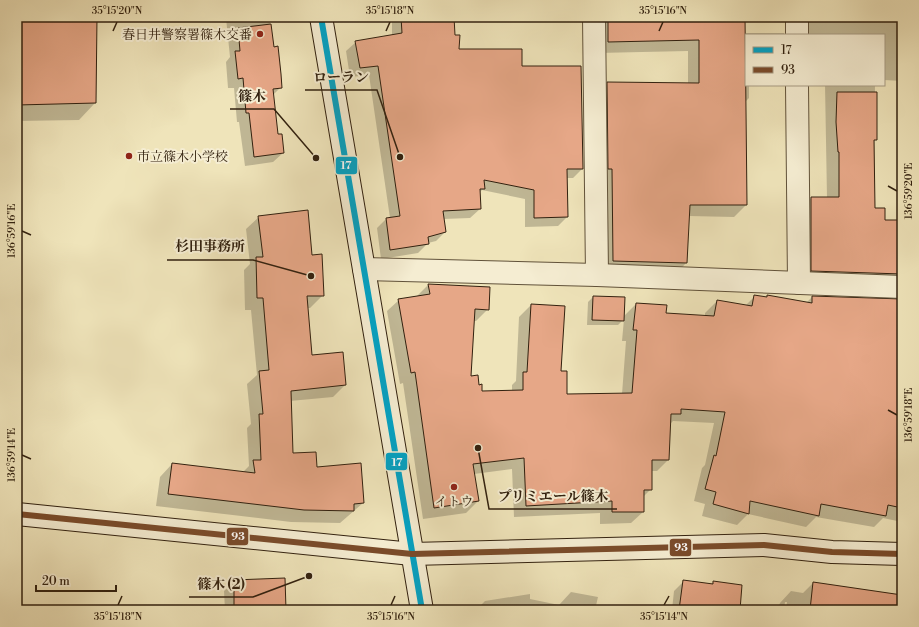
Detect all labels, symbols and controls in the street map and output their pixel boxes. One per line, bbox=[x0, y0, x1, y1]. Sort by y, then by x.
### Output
text: 35°15'20"N bbox=[92, 5, 143, 17]
text: 35°15'18"N bbox=[366, 5, 415, 17]
text: 35°15'16"N bbox=[639, 5, 688, 17]
place label: 春日井警察署篠木交番 bbox=[122, 27, 252, 43]
marker: 春日井警察署篠木交番 bbox=[255, 29, 265, 39]
legend bbox=[745, 34, 885, 86]
text: 17 bbox=[781, 43, 792, 58]
text: 93 bbox=[781, 63, 795, 78]
callout: ローラン bbox=[305, 64, 377, 90]
text: ローラン bbox=[313, 69, 369, 87]
callout: 篠木 bbox=[230, 83, 274, 109]
text: 篠木 bbox=[238, 88, 266, 106]
place label: 市立篠木小学校 bbox=[137, 149, 228, 165]
marker: 市立篠木小学校 bbox=[124, 151, 134, 161]
line badge: 17 bbox=[335, 156, 358, 175]
text: 17 bbox=[340, 159, 352, 173]
text: 136°59'20"E bbox=[903, 163, 915, 219]
text: 136°59'16"E bbox=[6, 204, 18, 258]
callout: 杉田事務所 bbox=[167, 234, 253, 260]
text: 杉田事務所 bbox=[175, 238, 245, 256]
text: 136°59'18"E bbox=[903, 388, 915, 442]
text: 136°59'14"E bbox=[6, 428, 18, 482]
line badge: 17 bbox=[385, 452, 408, 471]
text: 17 bbox=[391, 456, 403, 470]
marker: イトウ bbox=[449, 482, 459, 492]
callout: プリミエール篠木 bbox=[489, 483, 617, 509]
text: プリミエール篠木 bbox=[497, 488, 609, 506]
place label: イトウ bbox=[434, 494, 474, 510]
line badge: 93 bbox=[226, 527, 249, 546]
text: 93 bbox=[231, 530, 245, 544]
line badge: 93 bbox=[669, 538, 692, 557]
text: 93 bbox=[674, 541, 688, 555]
scale bar bbox=[36, 567, 116, 593]
callout: 篠木 (2) bbox=[189, 571, 253, 597]
text: 20 m bbox=[42, 574, 70, 589]
text: 篠木 (2) bbox=[197, 576, 245, 594]
text: 35°15'18"N bbox=[94, 611, 143, 623]
text: 35°15'16"N bbox=[367, 611, 416, 623]
text: 35°15'14"N bbox=[640, 611, 689, 623]

